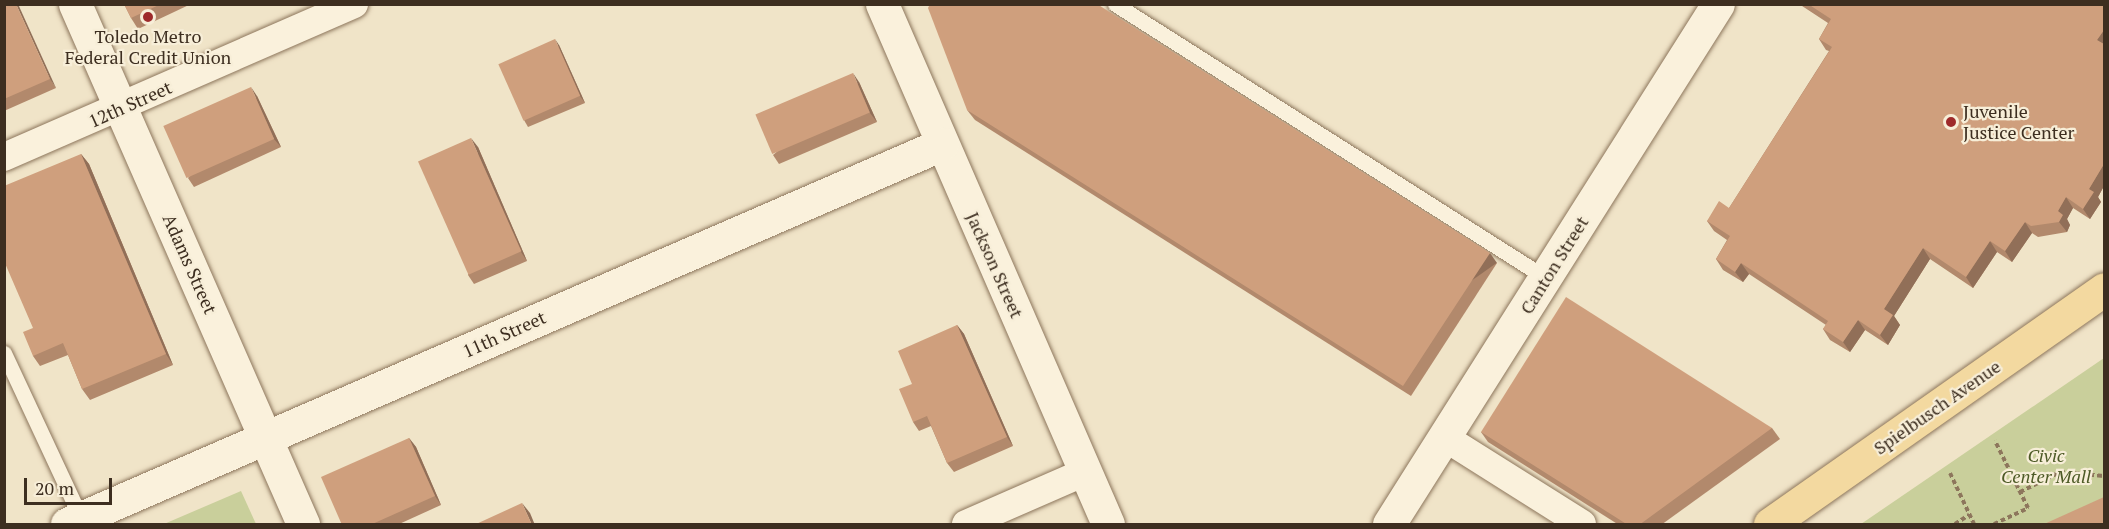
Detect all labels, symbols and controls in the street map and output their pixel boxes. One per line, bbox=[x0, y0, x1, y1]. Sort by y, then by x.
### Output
marker: Toledo Metro Federal Credit Union bbox=[141, 10, 155, 24]
place label: Toledo Metro Federal Credit Union bbox=[65, 26, 231, 68]
street label: 12th Street bbox=[85, 76, 175, 132]
place label: Juvenile Justice Center bbox=[1963, 101, 2074, 144]
marker: Juvenile Justice Center bbox=[1944, 115, 1958, 129]
street label: Jackson Street bbox=[962, 209, 1028, 321]
street label: Adams Street bbox=[158, 211, 222, 317]
street label: Canton Street bbox=[1515, 212, 1593, 318]
street label: 11th Street bbox=[459, 306, 549, 362]
street label: Spielbusch Avenue bbox=[1869, 355, 2005, 459]
park label: Civic Center Mall bbox=[2001, 445, 2091, 488]
scale bar bbox=[27, 466, 116, 504]
text: 20 m bbox=[35, 476, 74, 500]

